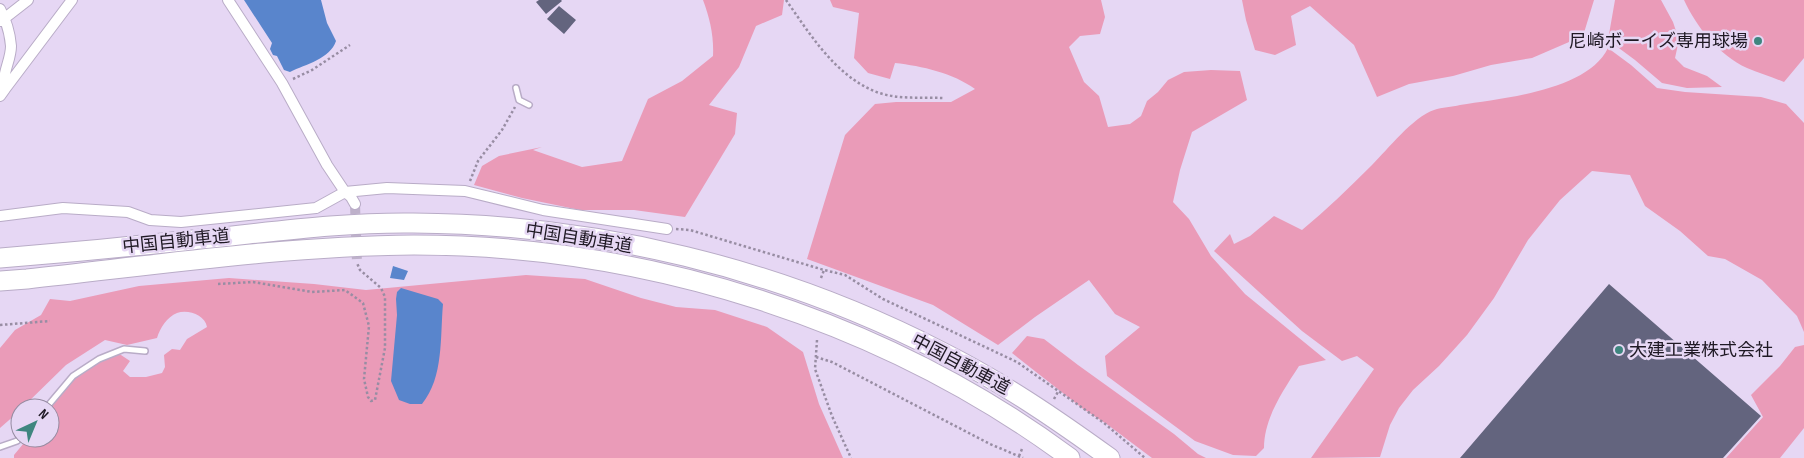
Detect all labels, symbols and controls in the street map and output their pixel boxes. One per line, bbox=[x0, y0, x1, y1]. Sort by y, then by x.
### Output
place label: 尼崎ボーイズ専用球場 bbox=[1569, 31, 1748, 52]
marker: 尼崎ボーイズ専用球場 bbox=[1752, 35, 1764, 47]
street label: 中国自動車道 bbox=[524, 220, 634, 257]
street label: 中国自動車道 bbox=[121, 225, 231, 258]
street label: 中国自動車道 bbox=[908, 330, 1013, 399]
place label: 大建工業株式会社 bbox=[1629, 340, 1773, 361]
marker: 大建工業株式会社 bbox=[1613, 344, 1625, 356]
north arrow bbox=[10, 398, 60, 448]
text: N bbox=[35, 405, 52, 423]

